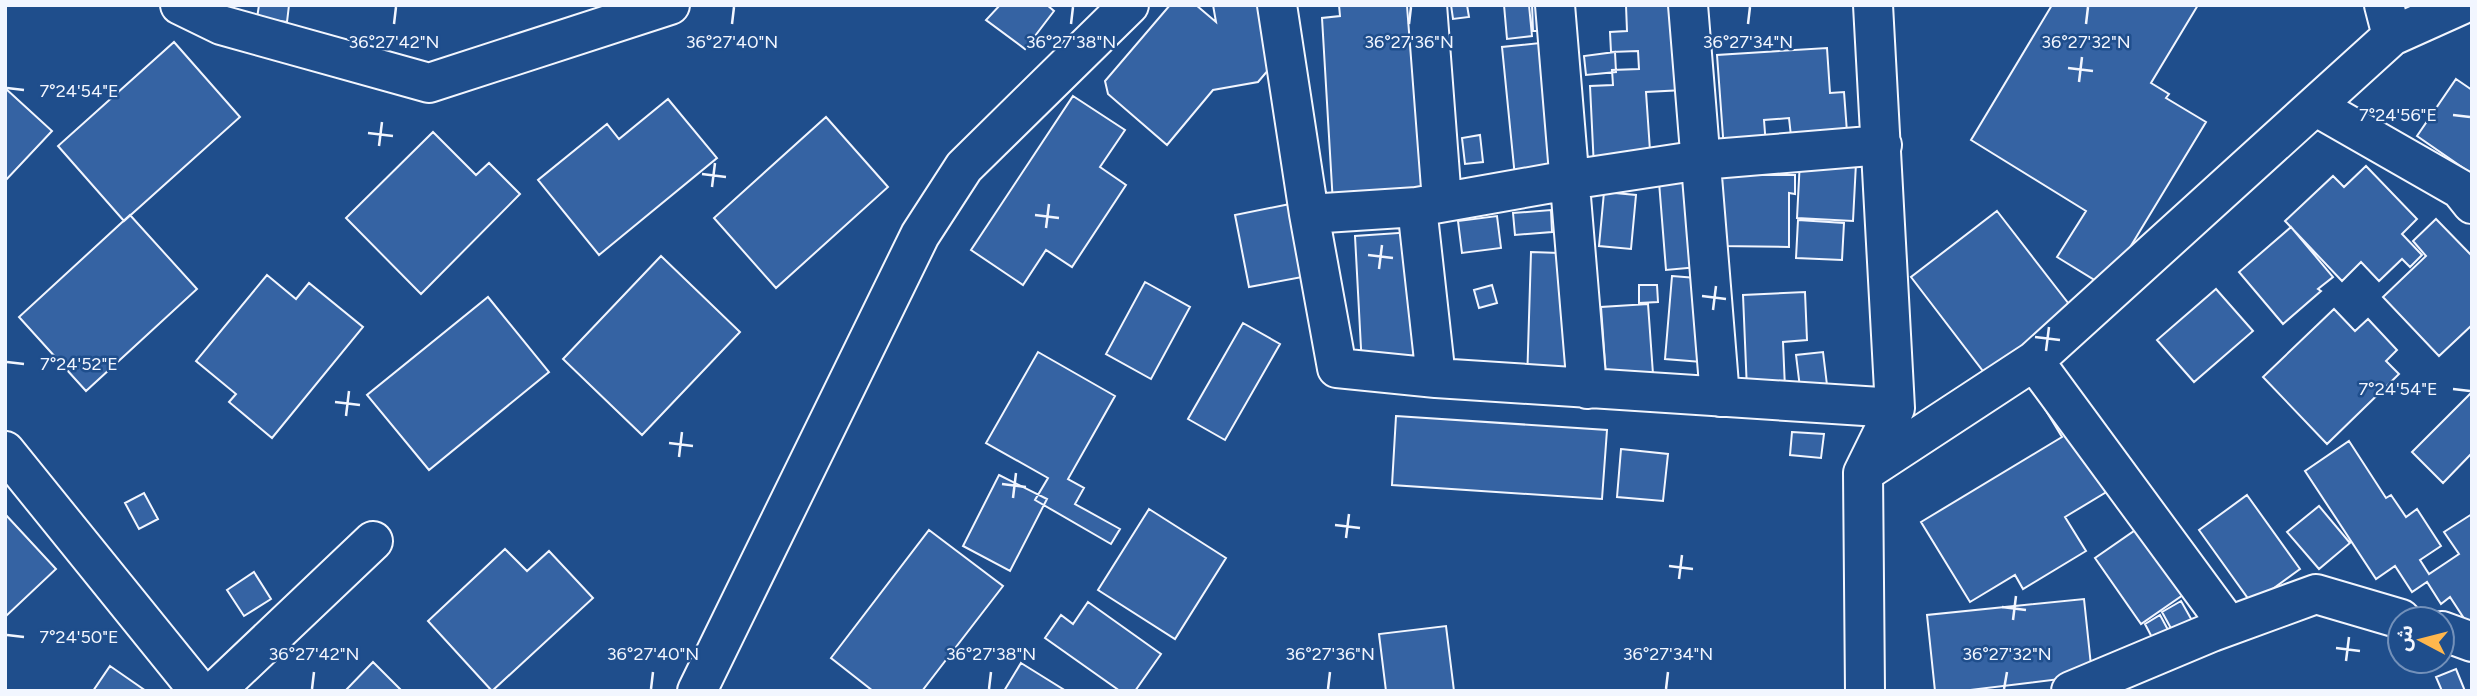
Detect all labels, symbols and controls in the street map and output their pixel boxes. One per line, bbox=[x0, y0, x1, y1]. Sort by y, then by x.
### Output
text: 36°27'42"N bbox=[349, 31, 439, 53]
text: 36°27'40"N bbox=[686, 31, 778, 53]
text: 36°27'38"N bbox=[1026, 31, 1116, 53]
text: 36°27'36"N bbox=[1364, 31, 1454, 53]
text: 36°27'34"N bbox=[1703, 31, 1793, 53]
text: 36°27'32"N bbox=[2041, 31, 2131, 53]
text: 7°24'54"E bbox=[39, 80, 119, 102]
text: 7°24'56"E bbox=[2359, 104, 2437, 126]
text: 7°24'52"E bbox=[40, 353, 118, 375]
text: 7°24'54"E bbox=[2358, 378, 2438, 400]
north arrow bbox=[2386, 605, 2456, 675]
text: ش bbox=[2392, 624, 2418, 652]
text: 7°24'50"E bbox=[39, 626, 119, 648]
text: 36°27'42"N bbox=[269, 643, 359, 665]
text: 36°27'40"N bbox=[607, 643, 699, 665]
text: 36°27'38"N bbox=[946, 643, 1036, 665]
text: 36°27'36"N bbox=[1285, 643, 1375, 665]
text: 36°27'34"N bbox=[1623, 643, 1713, 665]
text: 36°27'32"N bbox=[1962, 643, 2052, 665]

